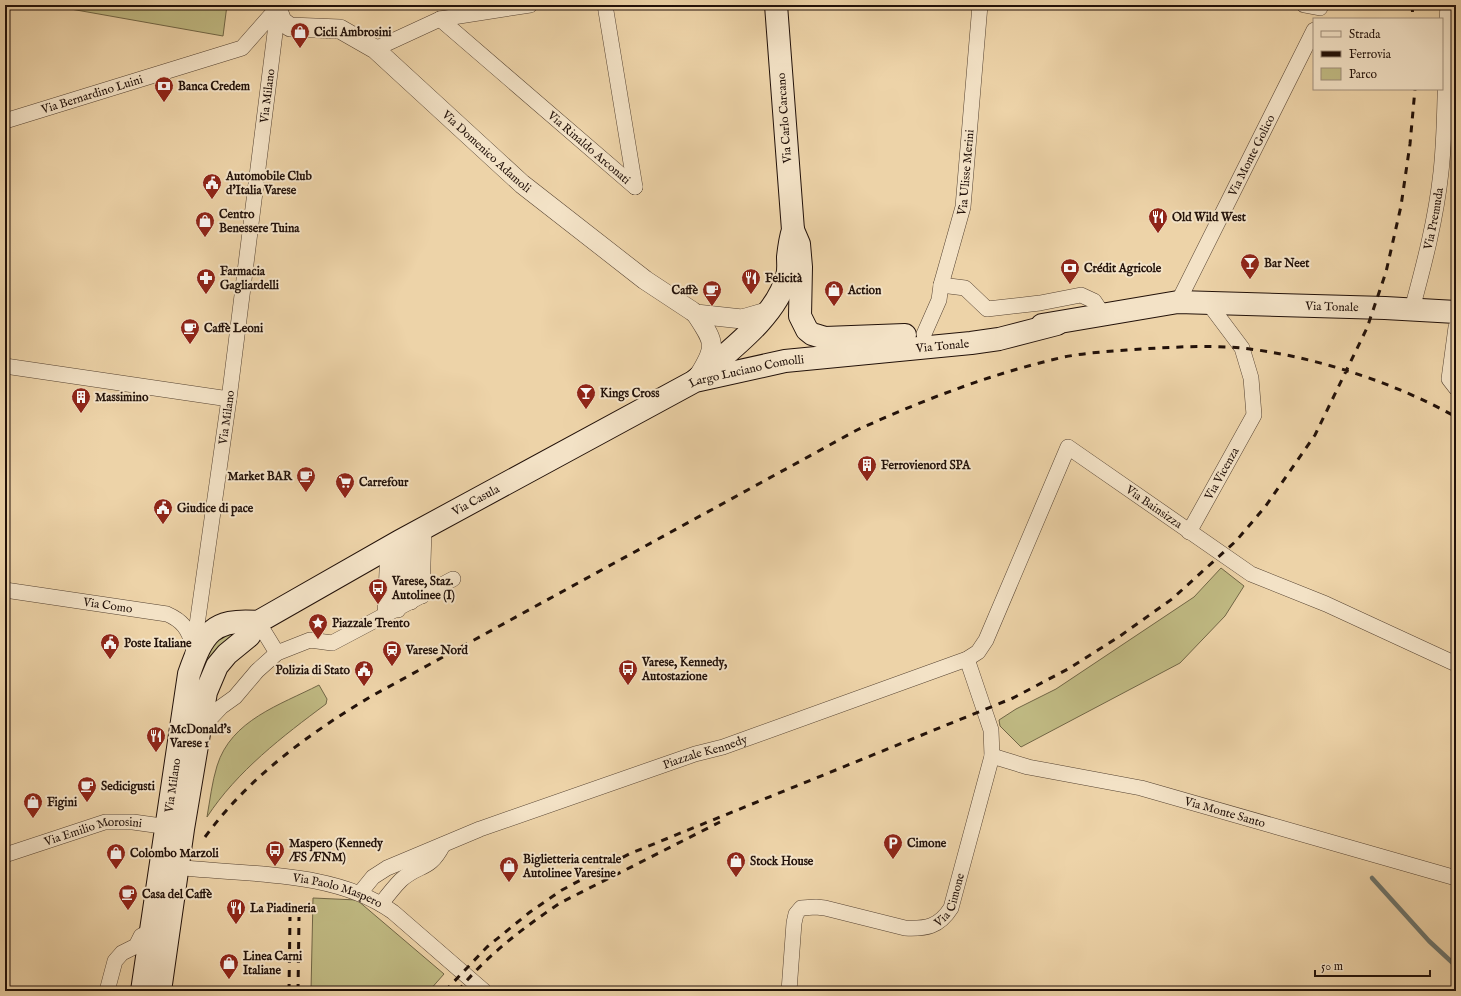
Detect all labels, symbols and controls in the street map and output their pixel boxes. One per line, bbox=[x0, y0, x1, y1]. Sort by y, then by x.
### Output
legend bbox=[1313, 18, 1443, 90]
shop icon: Cicli Ambrosini bbox=[289, 21, 311, 49]
place label: Cicli Ambrosini bbox=[314, 25, 392, 40]
text: Strada bbox=[1349, 27, 1381, 42]
text: Ferrovia bbox=[1349, 47, 1392, 62]
street label: Via Milano bbox=[257, 67, 278, 125]
text: Parco bbox=[1349, 67, 1378, 82]
street label: Via Bernardino Luini bbox=[39, 72, 145, 118]
street label: Via Carlo Carcano bbox=[774, 72, 795, 165]
bank icon: Banca Credem bbox=[153, 75, 175, 103]
place label: Banca Credem bbox=[178, 79, 251, 94]
street label: Via Domenico Adamoli bbox=[438, 107, 534, 196]
street label: Via Rinaldo Arconati bbox=[544, 108, 633, 188]
street label: Via Monte Golico bbox=[1225, 112, 1279, 200]
street label: Via Ulisse Merini bbox=[954, 129, 977, 218]
place label: Automobile Club d'Italia Varese bbox=[225, 169, 313, 198]
public building icon: Automobile Club d'Italia Varese bbox=[201, 172, 223, 200]
street label: Via Premuda bbox=[1420, 186, 1447, 252]
restaurant icon: Old Wild West bbox=[1147, 206, 1169, 234]
place label: Centro Benessere Tuina bbox=[219, 207, 300, 236]
shop icon: Centro Benessere Tuina bbox=[194, 210, 216, 238]
place label: Old Wild West bbox=[1172, 210, 1247, 225]
bar icon: Bar Neet bbox=[1239, 252, 1261, 280]
place label: Bar Neet bbox=[1264, 256, 1310, 271]
bank icon: Crédit Agricole bbox=[1059, 257, 1081, 285]
place label: Crédit Agricole bbox=[1084, 261, 1162, 277]
place label: Farmacia Gagliardelli bbox=[220, 264, 280, 294]
pharmacy icon: Farmacia Gagliardelli bbox=[195, 267, 217, 295]
restaurant icon: Felicità bbox=[740, 267, 762, 295]
place label: Felicità bbox=[765, 271, 803, 286]
cafe icon: Caffè bbox=[701, 279, 723, 307]
shop icon: Action bbox=[823, 279, 845, 307]
place label: Caffè bbox=[672, 283, 698, 298]
place label: Action bbox=[847, 283, 882, 298]
street label: Via Tonale bbox=[1304, 299, 1359, 315]
cafe icon: Caffè Leoni bbox=[179, 317, 201, 345]
place label: Caffè Leoni bbox=[204, 321, 264, 336]
street label: Via Tonale bbox=[914, 336, 970, 356]
street label: Largo Luciano Comolli bbox=[686, 352, 805, 391]
bar icon: Kings Cross bbox=[575, 382, 597, 410]
building icon: Massimino bbox=[70, 386, 92, 414]
place label: Kings Cross bbox=[600, 386, 660, 402]
street label: Via Milano bbox=[215, 389, 238, 447]
place label: Massimino bbox=[95, 390, 149, 405]
street label: Via Vicenza bbox=[1201, 444, 1243, 503]
building icon: Ferrovienord SPA bbox=[856, 454, 878, 482]
place label: Ferrovienord SPA bbox=[881, 458, 971, 473]
cafe icon: Market BAR bbox=[295, 465, 317, 493]
place label: Market BAR bbox=[227, 469, 293, 484]
supermarket icon: Carrefour bbox=[334, 471, 356, 499]
place label: Carrefour bbox=[359, 475, 409, 490]
street label: Via Casula bbox=[449, 481, 503, 520]
street label: Via Bainsizza bbox=[1122, 482, 1186, 532]
public building icon: Giudice di pace bbox=[152, 497, 174, 525]
place label: Giudice di pace bbox=[177, 501, 254, 517]
place label: Varese, Staz. Autolinee (I) bbox=[391, 574, 455, 603]
bus stop icon: Varese, Staz. Autolinee (I) bbox=[367, 577, 389, 605]
street label: Via Como bbox=[81, 595, 134, 617]
place icon: Piazzale Trento bbox=[307, 612, 329, 640]
place label: Piazzale Trento bbox=[332, 616, 410, 631]
public building icon: Poste Italiane bbox=[99, 632, 121, 660]
place label: Poste Italiane bbox=[124, 636, 192, 651]
station icon: Varese Nord bbox=[381, 639, 403, 667]
place label: Varese Nord bbox=[405, 643, 468, 658]
place label: Varese, Kennedy, Autostazione bbox=[641, 655, 728, 684]
bus stop icon: Varese, Kennedy, Autostazione bbox=[617, 658, 639, 686]
public building icon: Polizia di Stato bbox=[353, 659, 375, 687]
place label: Polizia di Stato bbox=[276, 663, 351, 678]
place label: McDonald's Varese 1 bbox=[169, 722, 232, 751]
restaurant icon: McDonald's Varese 1 bbox=[145, 725, 167, 753]
street label: Piazzale Kennedy bbox=[661, 732, 750, 773]
street label: Via Milano bbox=[161, 757, 185, 814]
cafe icon: Sedicigusti bbox=[76, 775, 98, 803]
place label: Sedicigusti bbox=[101, 779, 156, 795]
shop icon: Figini bbox=[22, 791, 44, 819]
street label: Via Monte Santo bbox=[1182, 794, 1268, 831]
place label: Figini bbox=[47, 795, 78, 811]
street label: Via Emilio Morosini bbox=[41, 814, 143, 850]
parking icon: Cimone bbox=[882, 832, 904, 860]
place label: Maspero (Kennedy /FS /FNM) bbox=[288, 836, 384, 865]
place label: Cimone bbox=[907, 836, 947, 851]
bus stop icon: Maspero (Kennedy /FS /FNM) bbox=[264, 839, 286, 867]
shop icon: Colombo Marzoli bbox=[105, 842, 127, 870]
place label: Colombo Marzoli bbox=[130, 846, 220, 861]
shop icon: Stock House bbox=[725, 850, 747, 878]
place label: Biglietteria centrale Autolinee Varesine bbox=[522, 852, 622, 881]
place label: Stock House bbox=[750, 854, 814, 869]
shop icon: Biglietteria centrale Autolinee Varesine bbox=[498, 855, 520, 883]
street label: Via Paolo Maspero bbox=[291, 870, 385, 912]
street label: Via Cimone bbox=[931, 871, 968, 931]
cafe icon: Casa del Caffè bbox=[117, 883, 139, 911]
place label: Casa del Caffè bbox=[142, 887, 213, 902]
restaurant icon: La Piadineria bbox=[225, 897, 247, 925]
place label: La Piadineria bbox=[249, 901, 317, 916]
place label: Linea Carni Italiane bbox=[242, 949, 303, 978]
shop icon: Linea Carni Italiane bbox=[218, 952, 240, 980]
scale bar bbox=[1315, 952, 1430, 978]
text: 50 m bbox=[1321, 959, 1343, 974]

